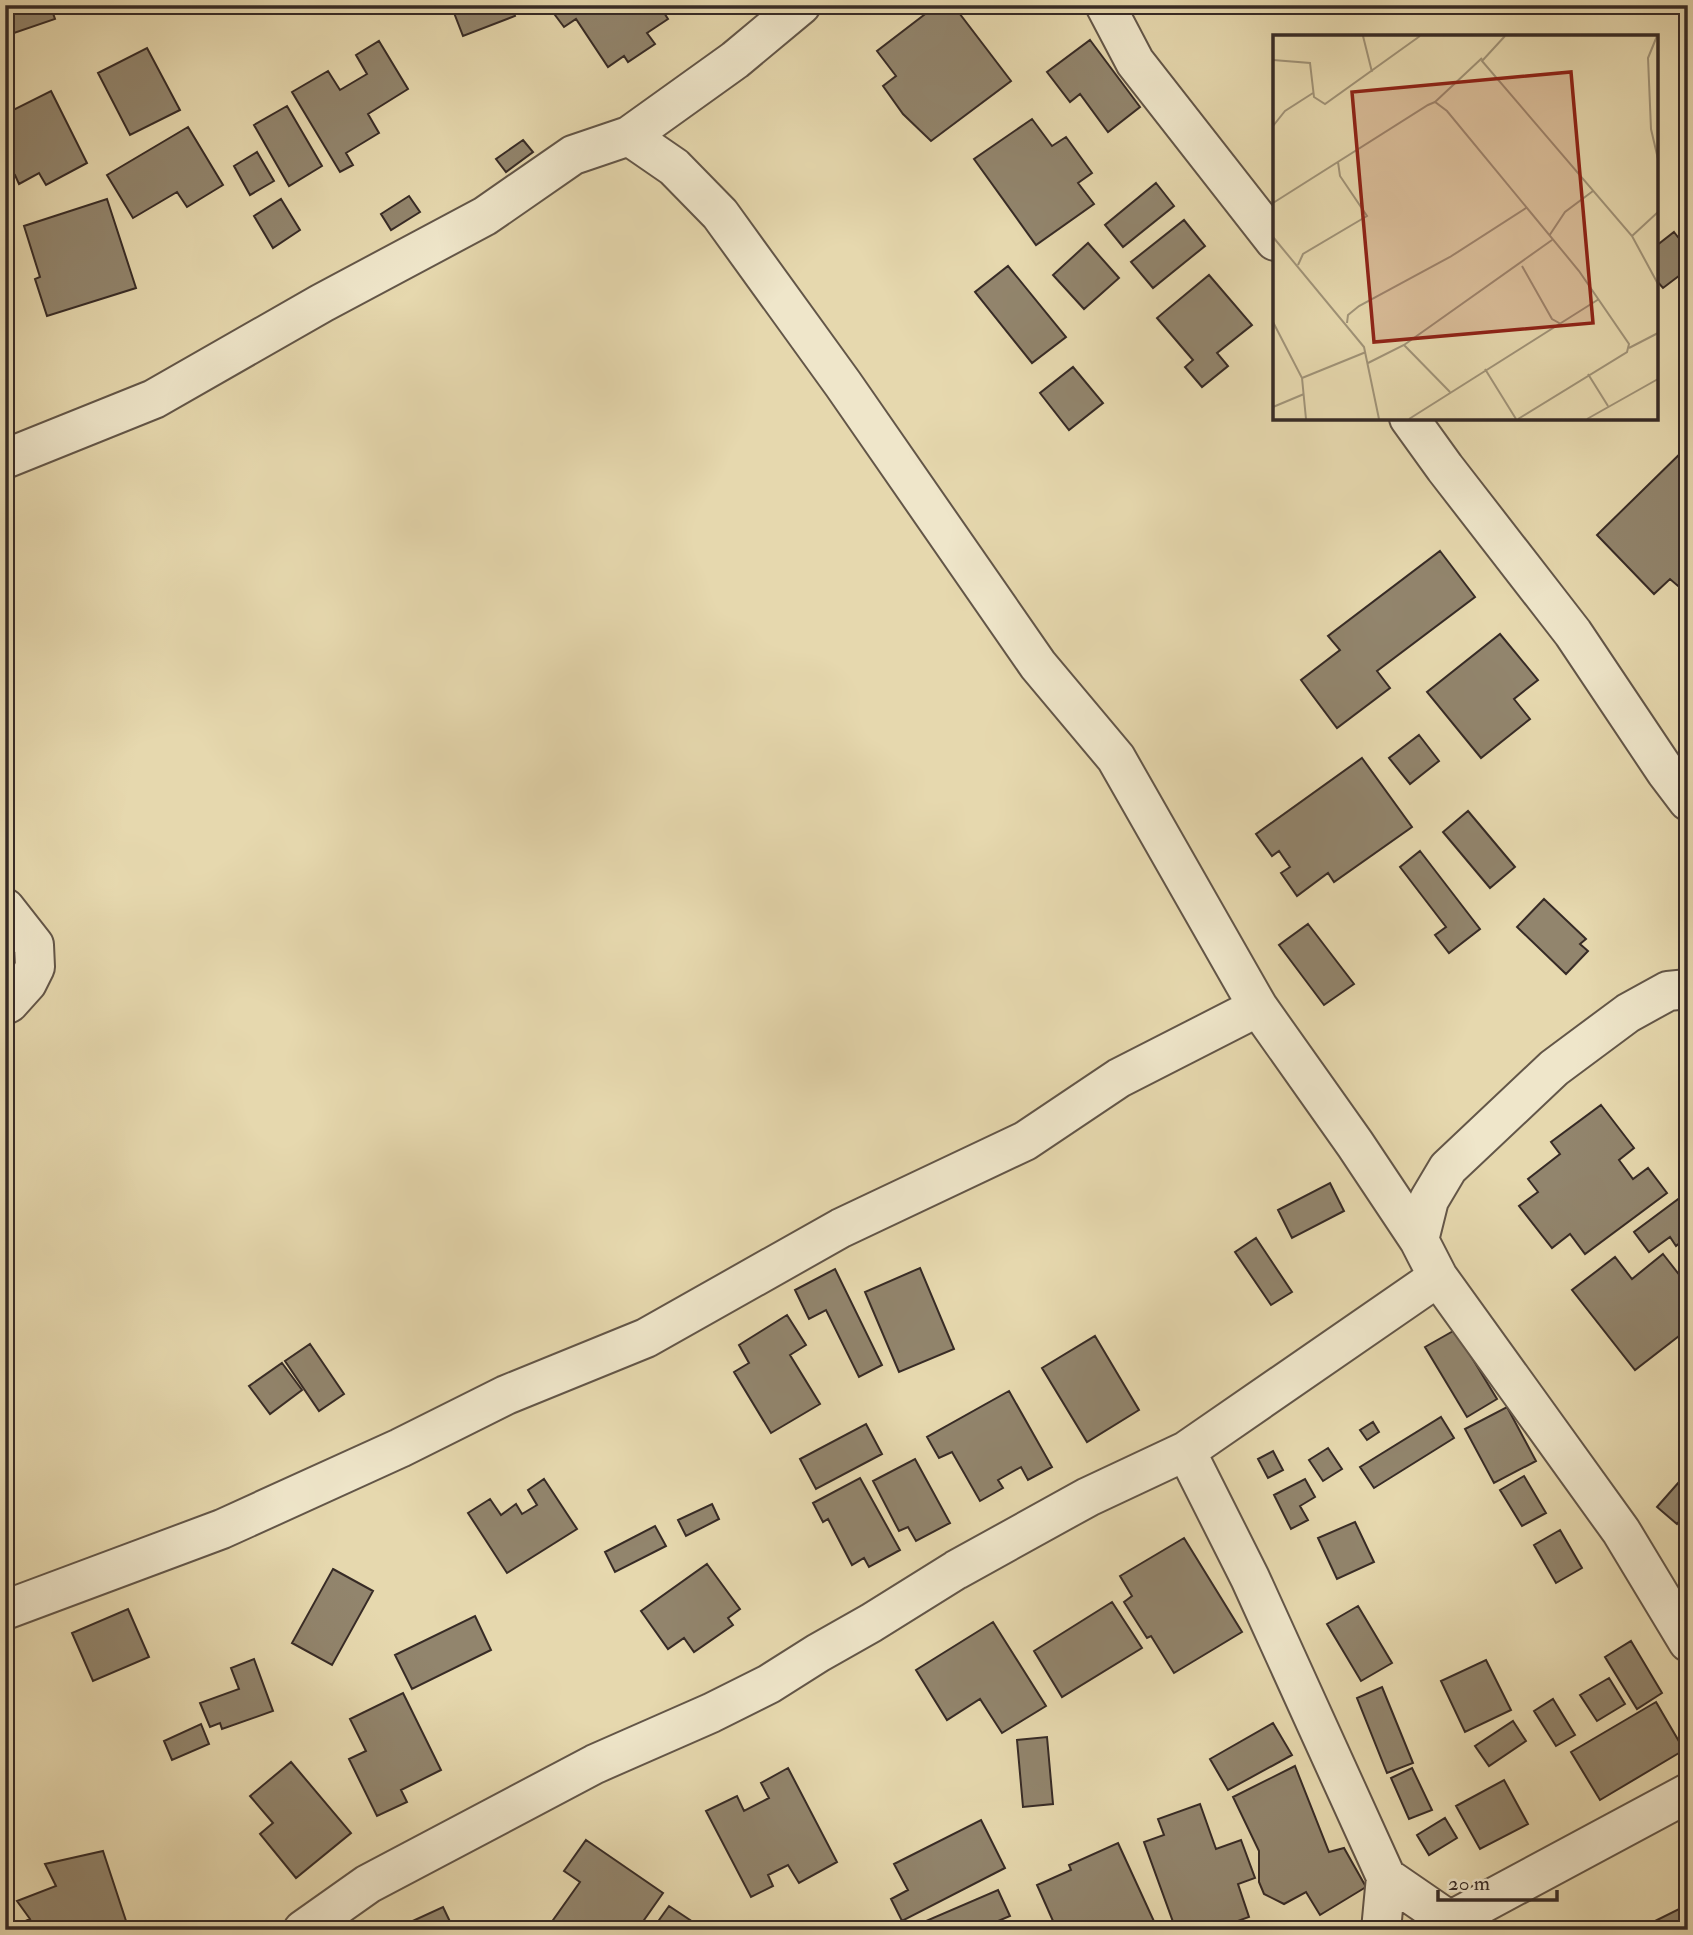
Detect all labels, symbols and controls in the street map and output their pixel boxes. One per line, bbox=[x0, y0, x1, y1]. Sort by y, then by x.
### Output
inset map bbox=[1273, 35, 1658, 420]
scale bar bbox=[1438, 1858, 1556, 1902]
text: 20 m bbox=[1448, 1870, 1490, 1897]

